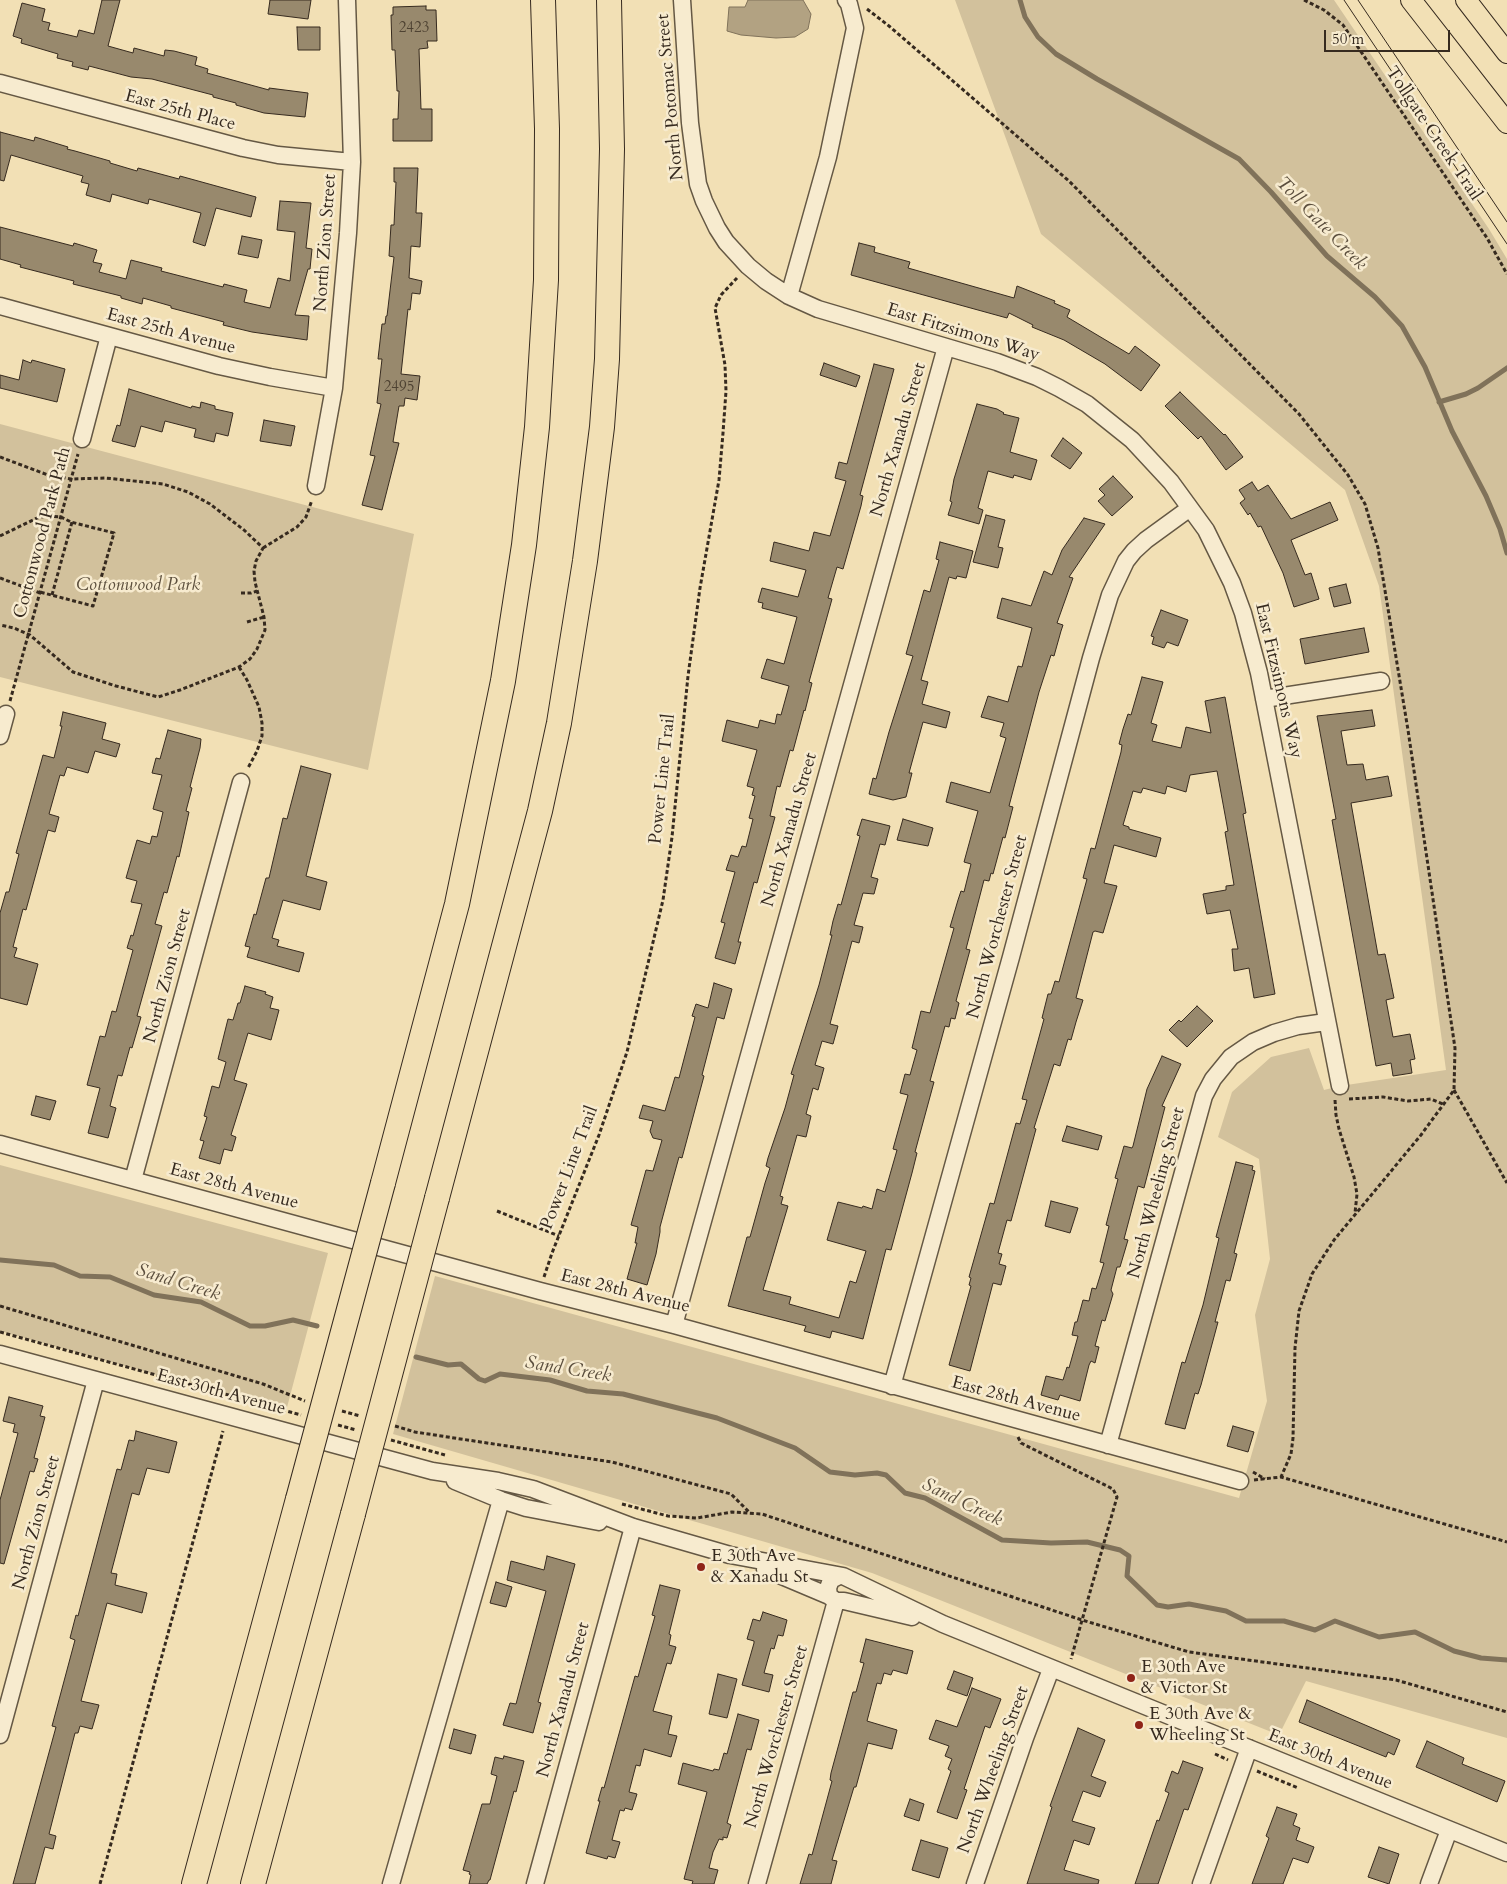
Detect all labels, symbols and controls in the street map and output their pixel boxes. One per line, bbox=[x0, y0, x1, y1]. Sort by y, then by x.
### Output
street label: North Potomac Street bbox=[653, 13, 689, 181]
house number: 2423 bbox=[399, 20, 429, 38]
scale bar bbox=[1327, 20, 1453, 52]
text: 50 m bbox=[1332, 29, 1364, 49]
street label: Tollgate Creek Trail bbox=[1380, 63, 1486, 205]
street label: East 25th Place bbox=[122, 86, 238, 136]
street label: North Zion Street bbox=[310, 173, 342, 313]
water label: Toll Gate Creek bbox=[1271, 173, 1371, 275]
street label: East Fitzsimons Way bbox=[884, 299, 1042, 367]
street label: East 25th Avenue bbox=[104, 304, 238, 360]
street label: North Xanadu Street bbox=[867, 360, 931, 520]
house number: 2495 bbox=[384, 379, 414, 397]
street label: Cottonwood Park Path bbox=[10, 445, 76, 621]
park label: Cottonwood Park bbox=[76, 575, 200, 597]
street label: East Fitzsimons Way bbox=[1250, 601, 1306, 761]
street label: Power Line Trail bbox=[645, 713, 681, 845]
street label: North Xanadu Street bbox=[758, 750, 822, 910]
street label: North Worchester Street bbox=[963, 833, 1033, 1021]
street label: North Zion Street bbox=[140, 907, 196, 1045]
street label: Power Line Trail bbox=[536, 1103, 604, 1233]
street label: North Wheeling Street bbox=[1124, 1105, 1190, 1281]
street label: East 28th Avenue bbox=[167, 1159, 301, 1215]
water label: Sand Creek bbox=[133, 1259, 223, 1307]
street label: East 28th Avenue bbox=[558, 1265, 692, 1319]
water label: Sand Creek bbox=[523, 1352, 613, 1388]
street label: East 30th Avenue bbox=[154, 1365, 288, 1421]
street label: East 28th Avenue bbox=[949, 1372, 1083, 1428]
street label: North Zion Street bbox=[9, 1454, 65, 1592]
water label: Sand Creek bbox=[918, 1474, 1006, 1532]
place label: E 30th Ave & Xanadu St bbox=[711, 1546, 808, 1588]
marker: E 30th Ave & Xanadu St bbox=[695, 1561, 707, 1573]
street label: North Xanadu Street bbox=[533, 1620, 595, 1780]
street label: North Worchester Street bbox=[741, 1643, 813, 1831]
place label: E 30th Ave & Victor St bbox=[1141, 1657, 1227, 1700]
marker: E 30th Ave & Victor St bbox=[1125, 1672, 1137, 1684]
street label: North Wheeling Street bbox=[954, 1683, 1034, 1857]
place label: E 30th Ave & Wheeling St bbox=[1149, 1704, 1252, 1746]
marker: E 30th Ave & Wheeling St bbox=[1133, 1719, 1145, 1731]
street label: East 30th Avenue bbox=[1264, 1725, 1396, 1795]

